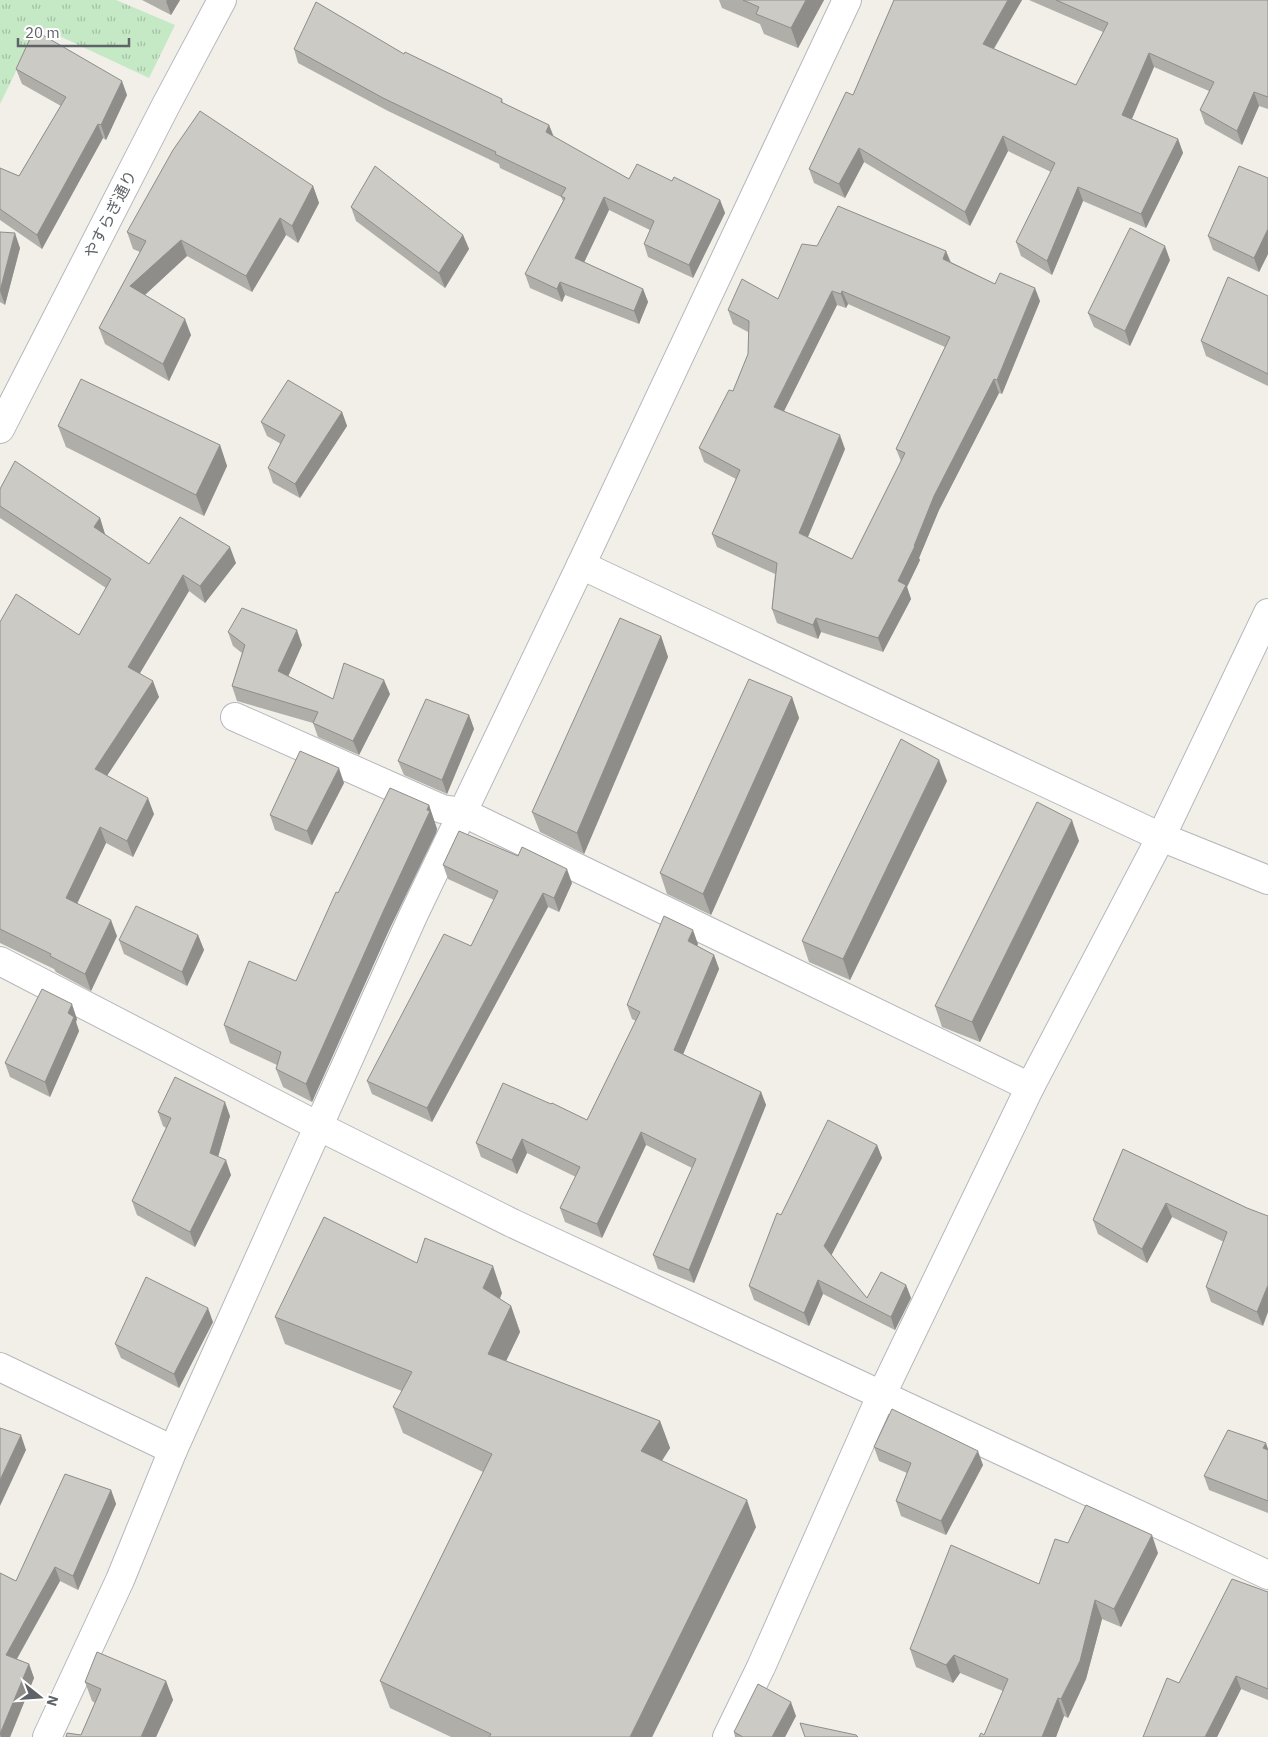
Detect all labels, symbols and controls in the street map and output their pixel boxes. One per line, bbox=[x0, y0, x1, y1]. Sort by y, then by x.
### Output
scale bar bbox=[18, 15, 129, 47]
text: 20 m bbox=[25, 23, 60, 42]
street label: やすらぎ通り bbox=[79, 167, 141, 261]
north arrow bbox=[15, 1672, 65, 1722]
text: N bbox=[42, 1693, 63, 1708]

